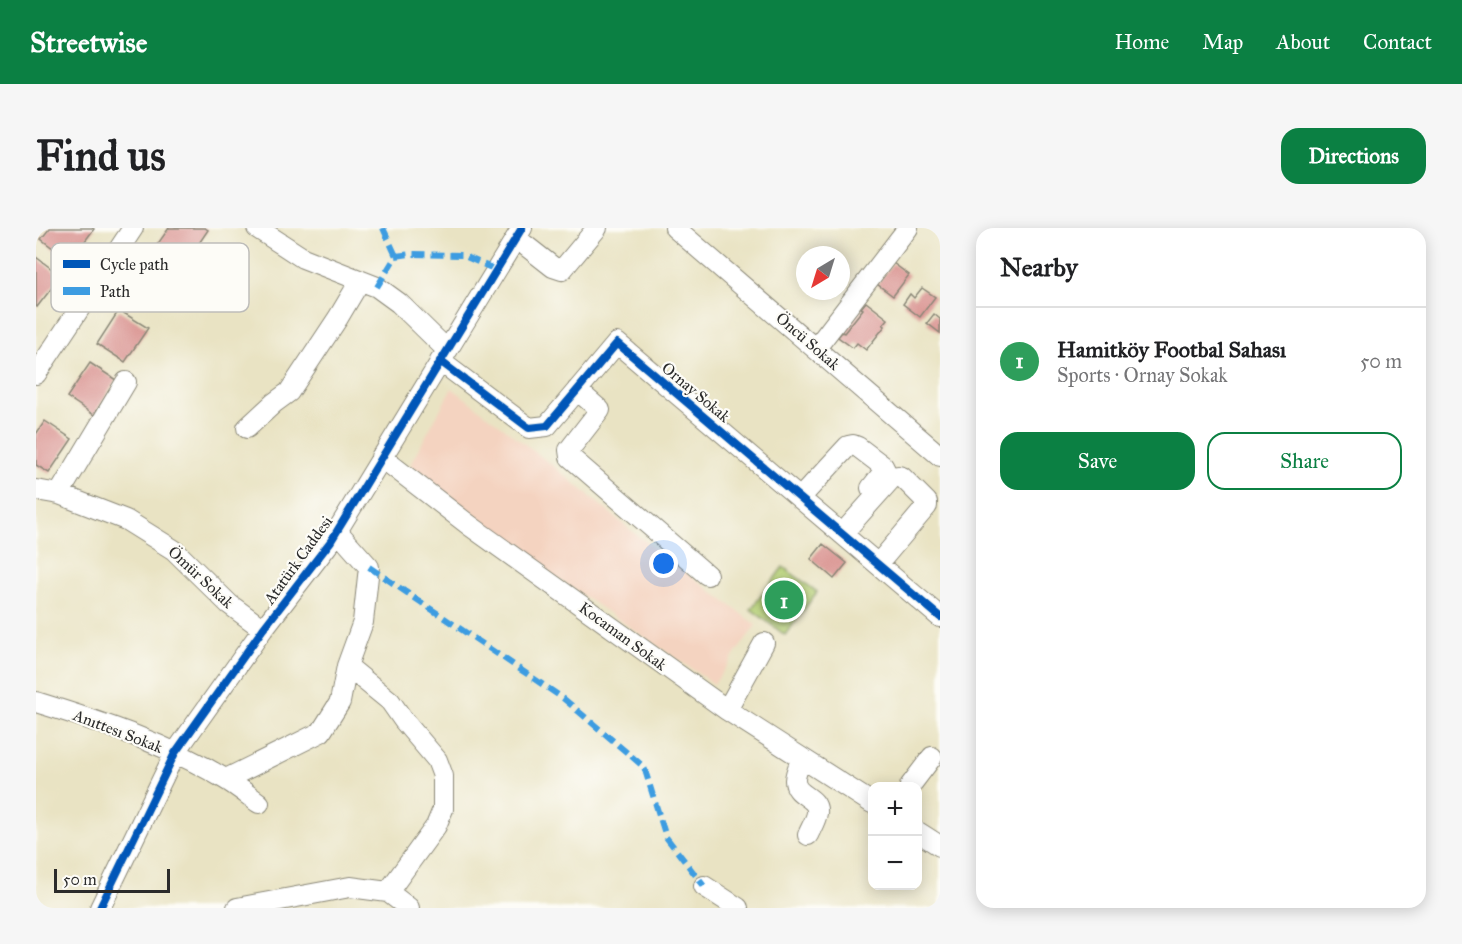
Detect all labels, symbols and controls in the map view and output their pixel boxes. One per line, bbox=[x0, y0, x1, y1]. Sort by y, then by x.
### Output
text: Streetwise bbox=[30, 25, 147, 60]
text: Home bbox=[1114, 29, 1169, 55]
text: Map bbox=[1202, 29, 1243, 55]
text: About bbox=[1276, 29, 1330, 55]
text: Contact bbox=[1363, 29, 1432, 55]
button: Directions bbox=[1281, 128, 1426, 184]
text: Find us bbox=[36, 130, 166, 182]
legend bbox=[51, 243, 249, 312]
north arrow bbox=[796, 246, 850, 300]
text: Nearby bbox=[1000, 251, 1078, 283]
text: Cycle path bbox=[100, 255, 169, 274]
text: Path bbox=[100, 282, 130, 301]
street label: Öncü Sokak bbox=[772, 307, 845, 374]
text: Hamitköy Footbal Sahası bbox=[1057, 336, 1286, 363]
text: 1 bbox=[1016, 349, 1023, 373]
text: 50 m bbox=[1360, 349, 1402, 373]
street label: Ornay Sokak bbox=[658, 358, 734, 426]
text: Sports · Ornay Sokak bbox=[1057, 363, 1228, 387]
button: Save bbox=[1000, 432, 1195, 490]
button: Share bbox=[1207, 432, 1402, 490]
street label: Atatürk Caddesi bbox=[259, 512, 337, 609]
street label: Ömür Sokak bbox=[164, 541, 239, 612]
your location bbox=[649, 549, 678, 578]
pin: 1 bbox=[764, 578, 804, 622]
street label: Kocaman Sokak bbox=[575, 598, 671, 675]
street label: Anıttesı Sokak bbox=[70, 705, 166, 757]
map controls bbox=[868, 782, 922, 890]
button: + bbox=[868, 782, 922, 836]
button: − bbox=[868, 836, 922, 890]
scale bar bbox=[54, 866, 170, 894]
text: 50 m bbox=[63, 870, 97, 889]

